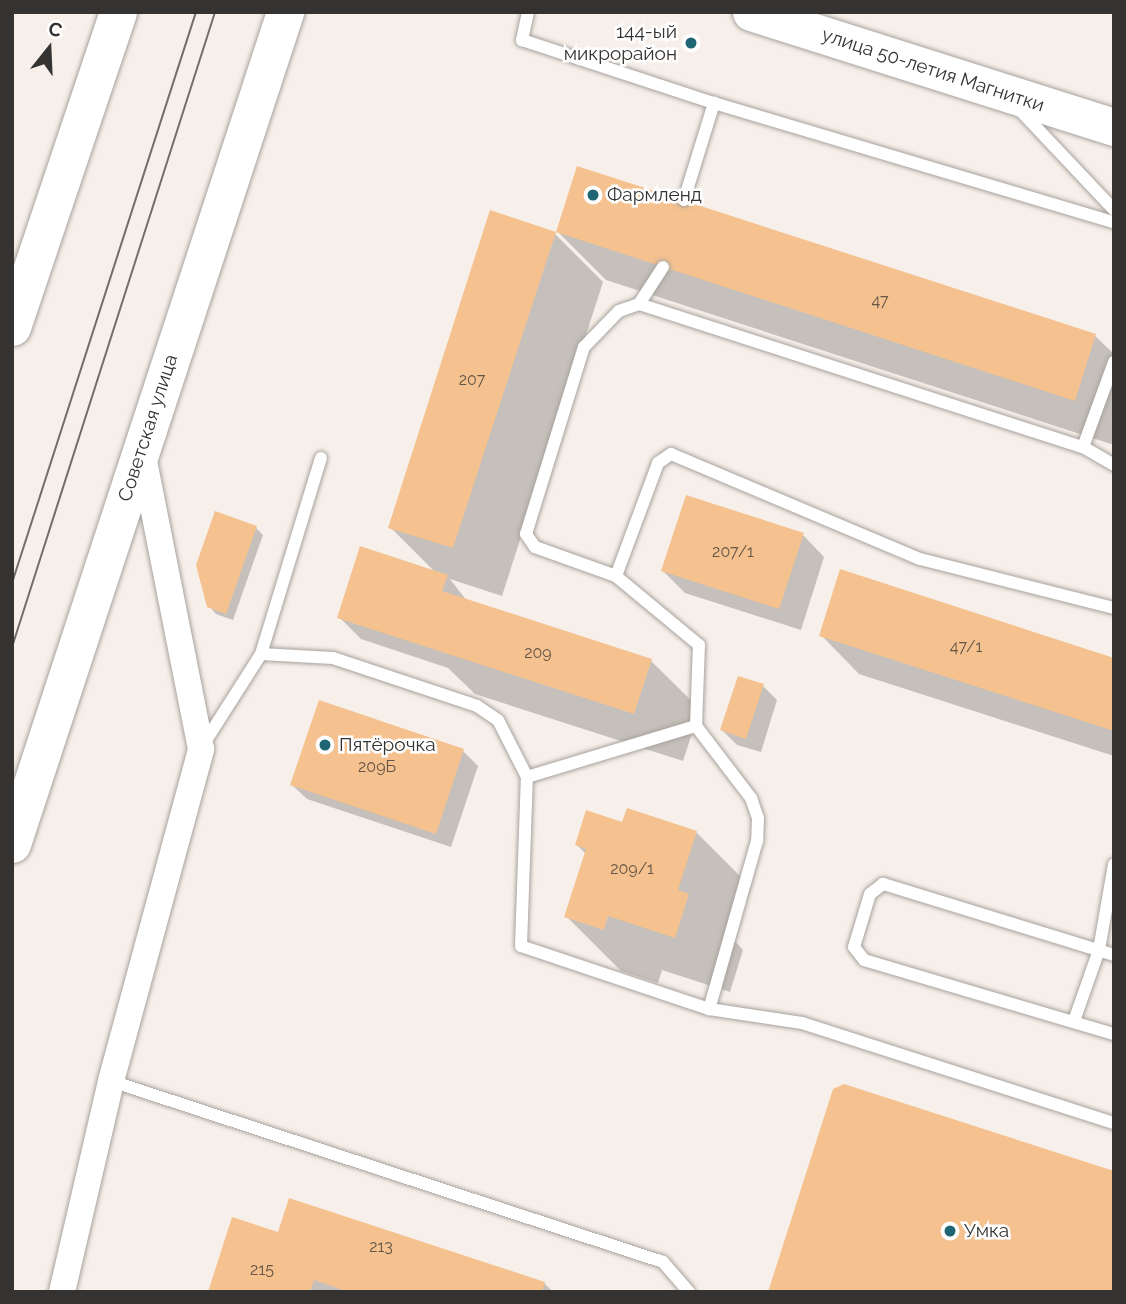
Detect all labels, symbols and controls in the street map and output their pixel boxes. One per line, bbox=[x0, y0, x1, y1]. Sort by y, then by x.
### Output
north arrow bbox=[14, 14, 84, 84]
text: С bbox=[46, 17, 65, 42]
place label: 144-ый микрорайон bbox=[564, 21, 677, 65]
street label: улица 50-летия Магнитки bbox=[819, 23, 1047, 117]
marker: 144-ый микрорайон bbox=[683, 35, 699, 51]
place label: Фармленд bbox=[607, 184, 702, 206]
marker: Фармленд bbox=[585, 187, 601, 203]
house number: 47 bbox=[871, 291, 889, 311]
street label: Советская улица bbox=[113, 351, 183, 505]
house number: 207 bbox=[459, 370, 485, 390]
house number: 207/1 bbox=[712, 542, 754, 562]
house number: 47/1 bbox=[950, 637, 982, 657]
house number: 209 bbox=[524, 643, 552, 663]
place label: Пятёрочка bbox=[339, 734, 436, 756]
marker: Пятёрочка bbox=[317, 737, 333, 753]
house number: 209Б bbox=[358, 757, 396, 777]
house number: 209/1 bbox=[610, 859, 654, 879]
place label: Умка bbox=[964, 1220, 1009, 1242]
marker: Умка bbox=[942, 1223, 958, 1239]
house number: 213 bbox=[369, 1237, 393, 1257]
house number: 215 bbox=[250, 1260, 274, 1280]

